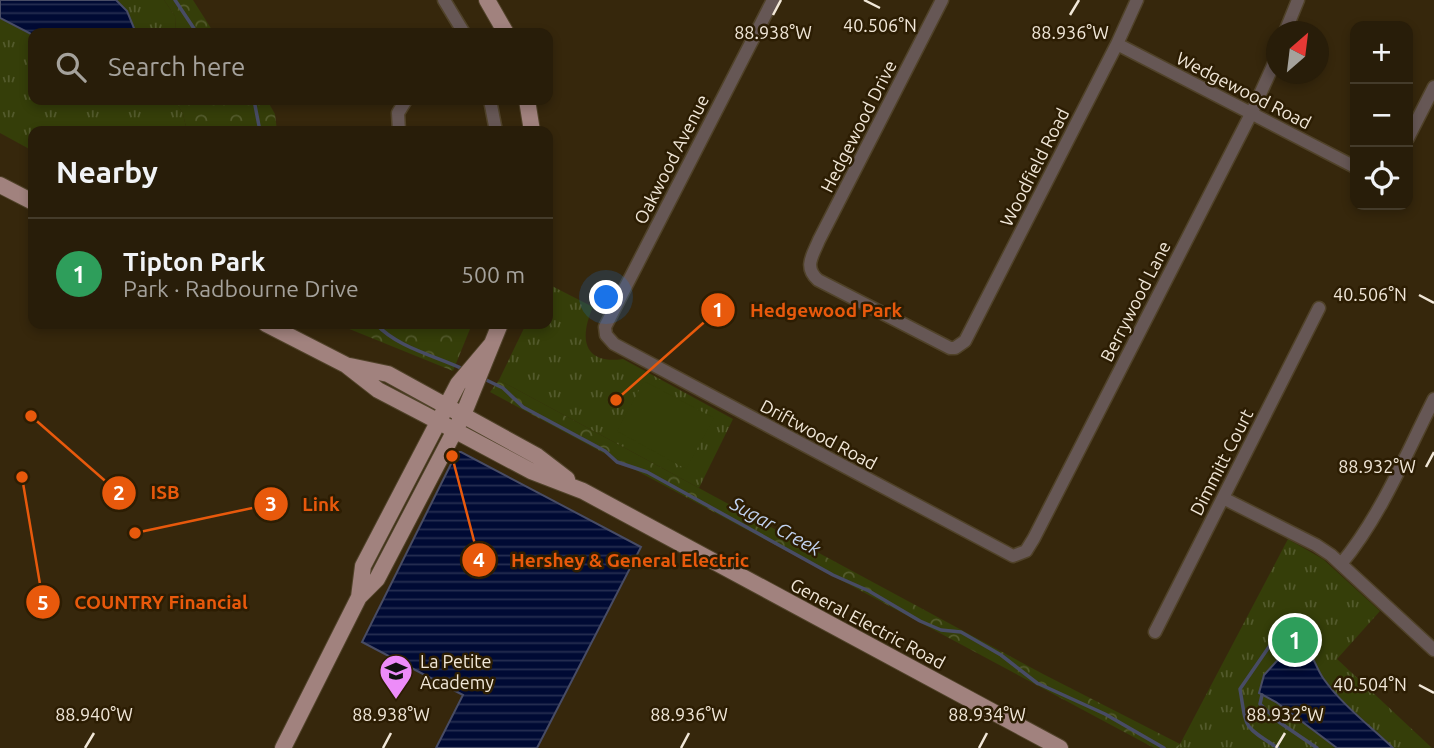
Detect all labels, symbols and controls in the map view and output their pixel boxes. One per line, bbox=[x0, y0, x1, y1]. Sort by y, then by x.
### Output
text: 40.506°N bbox=[843, 15, 917, 35]
north arrow bbox=[1266, 21, 1329, 84]
map controls bbox=[1350, 21, 1413, 210]
button: + bbox=[1350, 21, 1413, 84]
text: 88.938°W bbox=[734, 22, 812, 42]
text: 88.936°W bbox=[1031, 22, 1109, 42]
search box bbox=[28, 28, 553, 105]
street label: Wedgewood Road bbox=[1173, 47, 1315, 133]
icon: search bbox=[52, 48, 90, 86]
text: Search here bbox=[108, 52, 245, 81]
street label: Hedgewood Drive bbox=[816, 57, 900, 195]
button: − bbox=[1350, 84, 1413, 147]
street label: Oakwood Avenue bbox=[630, 91, 712, 227]
street label: Woodfield Road bbox=[996, 105, 1072, 229]
button: locate bbox=[1350, 147, 1413, 210]
text: Nearby bbox=[56, 155, 158, 189]
street label: Berrywood Lane bbox=[1096, 237, 1174, 365]
text: Tipton Park bbox=[123, 247, 265, 276]
text: 1 bbox=[73, 262, 85, 287]
text: 500 m bbox=[461, 262, 525, 287]
text: Park · Radbourne Drive bbox=[123, 276, 359, 301]
your location bbox=[589, 280, 623, 314]
text: 40.506°N bbox=[1333, 284, 1407, 304]
callout: Hedgewood Park bbox=[701, 290, 916, 330]
text: 1 bbox=[712, 297, 724, 321]
text: Hedgewood Park bbox=[750, 299, 902, 321]
street label: Driftwood Road bbox=[757, 395, 881, 473]
street label: Dimmitt Court bbox=[1186, 406, 1256, 518]
text: 88.932°W bbox=[1338, 456, 1416, 476]
callout: ISB bbox=[102, 473, 194, 513]
text: 2 bbox=[113, 480, 125, 504]
text: ISB bbox=[150, 481, 180, 503]
callout: Link bbox=[253, 484, 354, 524]
text: 3 bbox=[265, 491, 277, 515]
water label: Sugar Creek bbox=[726, 492, 825, 560]
text: Link bbox=[302, 493, 340, 515]
callout: Hershey & General Electric bbox=[461, 540, 763, 580]
text: 4 bbox=[473, 547, 485, 571]
text: Hershey & General Electric bbox=[511, 549, 749, 571]
street label: General Electric Road bbox=[787, 574, 949, 672]
callout: COUNTRY Financial bbox=[25, 582, 262, 622]
text: 5 bbox=[37, 590, 49, 614]
text: COUNTRY Financial bbox=[74, 591, 248, 613]
pin: 1 bbox=[1272, 614, 1318, 666]
place label: La Petite Academy bbox=[420, 651, 494, 692]
school or university icon: La Petite Academy bbox=[377, 652, 415, 701]
text: 40.504°N bbox=[1333, 674, 1407, 694]
text: 88.940°W bbox=[55, 704, 133, 724]
text: 88.938°W bbox=[352, 704, 430, 724]
text: 88.936°W bbox=[650, 704, 728, 724]
text: 88.934°W bbox=[948, 704, 1026, 724]
text: 88.932°W bbox=[1246, 704, 1324, 724]

